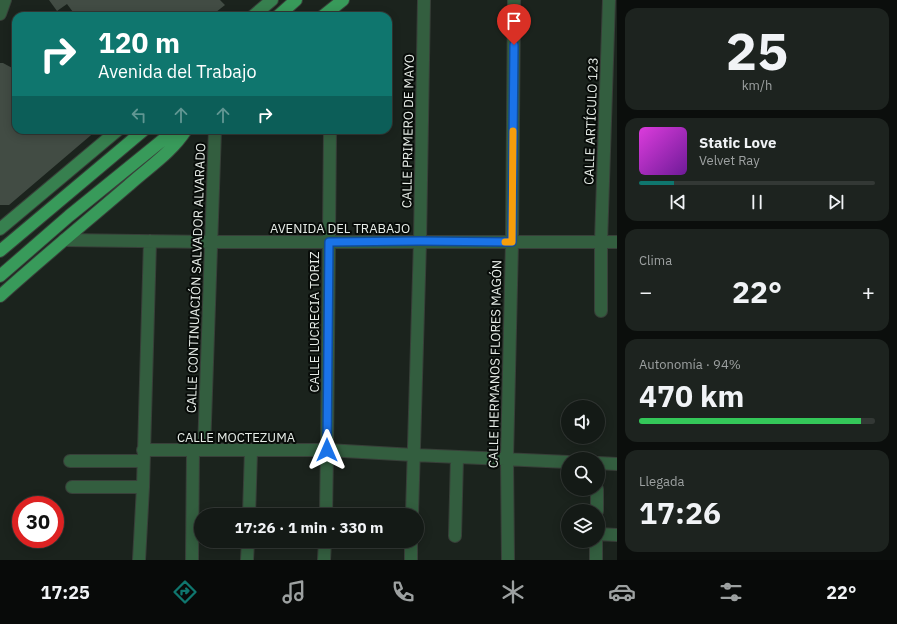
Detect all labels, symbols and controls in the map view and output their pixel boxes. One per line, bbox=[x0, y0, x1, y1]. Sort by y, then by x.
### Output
pin bbox=[497, 4, 531, 45]
icon: arrive bbox=[503, 10, 525, 32]
text: 25 bbox=[726, 17, 788, 84]
text: 120 m bbox=[98, 24, 180, 61]
icon: right bbox=[32, 28, 84, 80]
street label: CALLE PRIMERO DE MAYO bbox=[398, 54, 418, 208]
street label: CALLE ARTÍCULO 123 bbox=[580, 57, 602, 185]
text: Avenida del Trabajo bbox=[98, 60, 257, 83]
text: km/h bbox=[742, 77, 772, 94]
icon: left bbox=[128, 104, 150, 126]
icon: ahead bbox=[170, 104, 192, 126]
icon: ahead bbox=[212, 104, 234, 126]
icon: right bbox=[254, 104, 276, 126]
text: Static Love bbox=[699, 133, 776, 152]
street label: CALLE CONTINUACIÓN SALVADOR ALVARADO bbox=[183, 142, 209, 414]
text: Velvet Ray bbox=[699, 152, 760, 169]
icon: previous bbox=[667, 191, 689, 213]
icon: pause bbox=[746, 191, 768, 213]
icon: next bbox=[825, 191, 847, 213]
street label: AVENIDA DEL TRABAJO bbox=[270, 220, 410, 237]
street label: CALLE LUCRECIA TORIZ bbox=[306, 251, 323, 393]
text: Clima bbox=[639, 252, 672, 269]
street label: CALLE HERMANOS FLORES MAGÓN bbox=[485, 260, 505, 468]
text: 22° bbox=[732, 272, 782, 311]
text: − bbox=[639, 277, 652, 306]
text: + bbox=[862, 277, 875, 306]
text: Autonomía · 94% bbox=[639, 356, 741, 373]
text: 470 km bbox=[639, 376, 744, 415]
map controls bbox=[561, 400, 605, 548]
button: sound bbox=[561, 400, 605, 444]
street label: CALLE MOCTEZUMA bbox=[177, 429, 296, 446]
position arrow bbox=[306, 429, 348, 471]
button: search bbox=[561, 452, 605, 496]
text: Llegada bbox=[639, 473, 684, 490]
text: 17:26 bbox=[639, 493, 721, 532]
speed limit sign: 30 bbox=[12, 496, 64, 548]
button: layers bbox=[561, 504, 605, 548]
text: 17:26 · 1 min · 330 m bbox=[235, 518, 383, 537]
icon: directions bbox=[171, 578, 199, 606]
icon: music bbox=[280, 578, 308, 606]
icon: phone bbox=[389, 578, 417, 606]
icon: climate bbox=[499, 578, 527, 606]
icon: car bbox=[608, 578, 636, 606]
icon: filters bbox=[717, 578, 745, 606]
text: 17:25 bbox=[41, 581, 90, 604]
text: 22° bbox=[826, 581, 856, 604]

